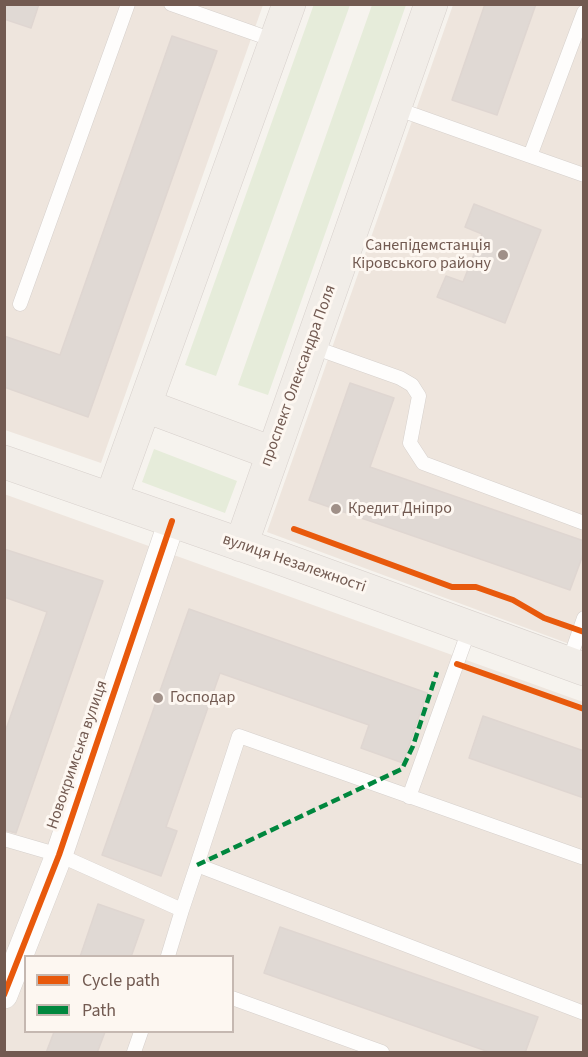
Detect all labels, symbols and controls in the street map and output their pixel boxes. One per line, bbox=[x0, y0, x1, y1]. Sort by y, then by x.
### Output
place label: Санепідемстанція Кіровського району bbox=[352, 236, 491, 274]
marker: Санепідемстанція Кіровського району bbox=[496, 248, 510, 262]
street label: проспект Олександра Поля bbox=[257, 283, 341, 469]
place label: Кредит Дніпро bbox=[348, 499, 452, 519]
marker: Кредит Дніпро bbox=[329, 502, 343, 516]
street label: вулиця Незалежності bbox=[220, 530, 368, 598]
street label: Новокримська вулиця bbox=[44, 678, 112, 832]
place label: Господар bbox=[170, 688, 235, 708]
marker: Господар bbox=[151, 691, 165, 705]
legend bbox=[24, 955, 234, 1033]
text: Cycle path bbox=[82, 968, 160, 993]
text: Path bbox=[82, 998, 116, 1023]

